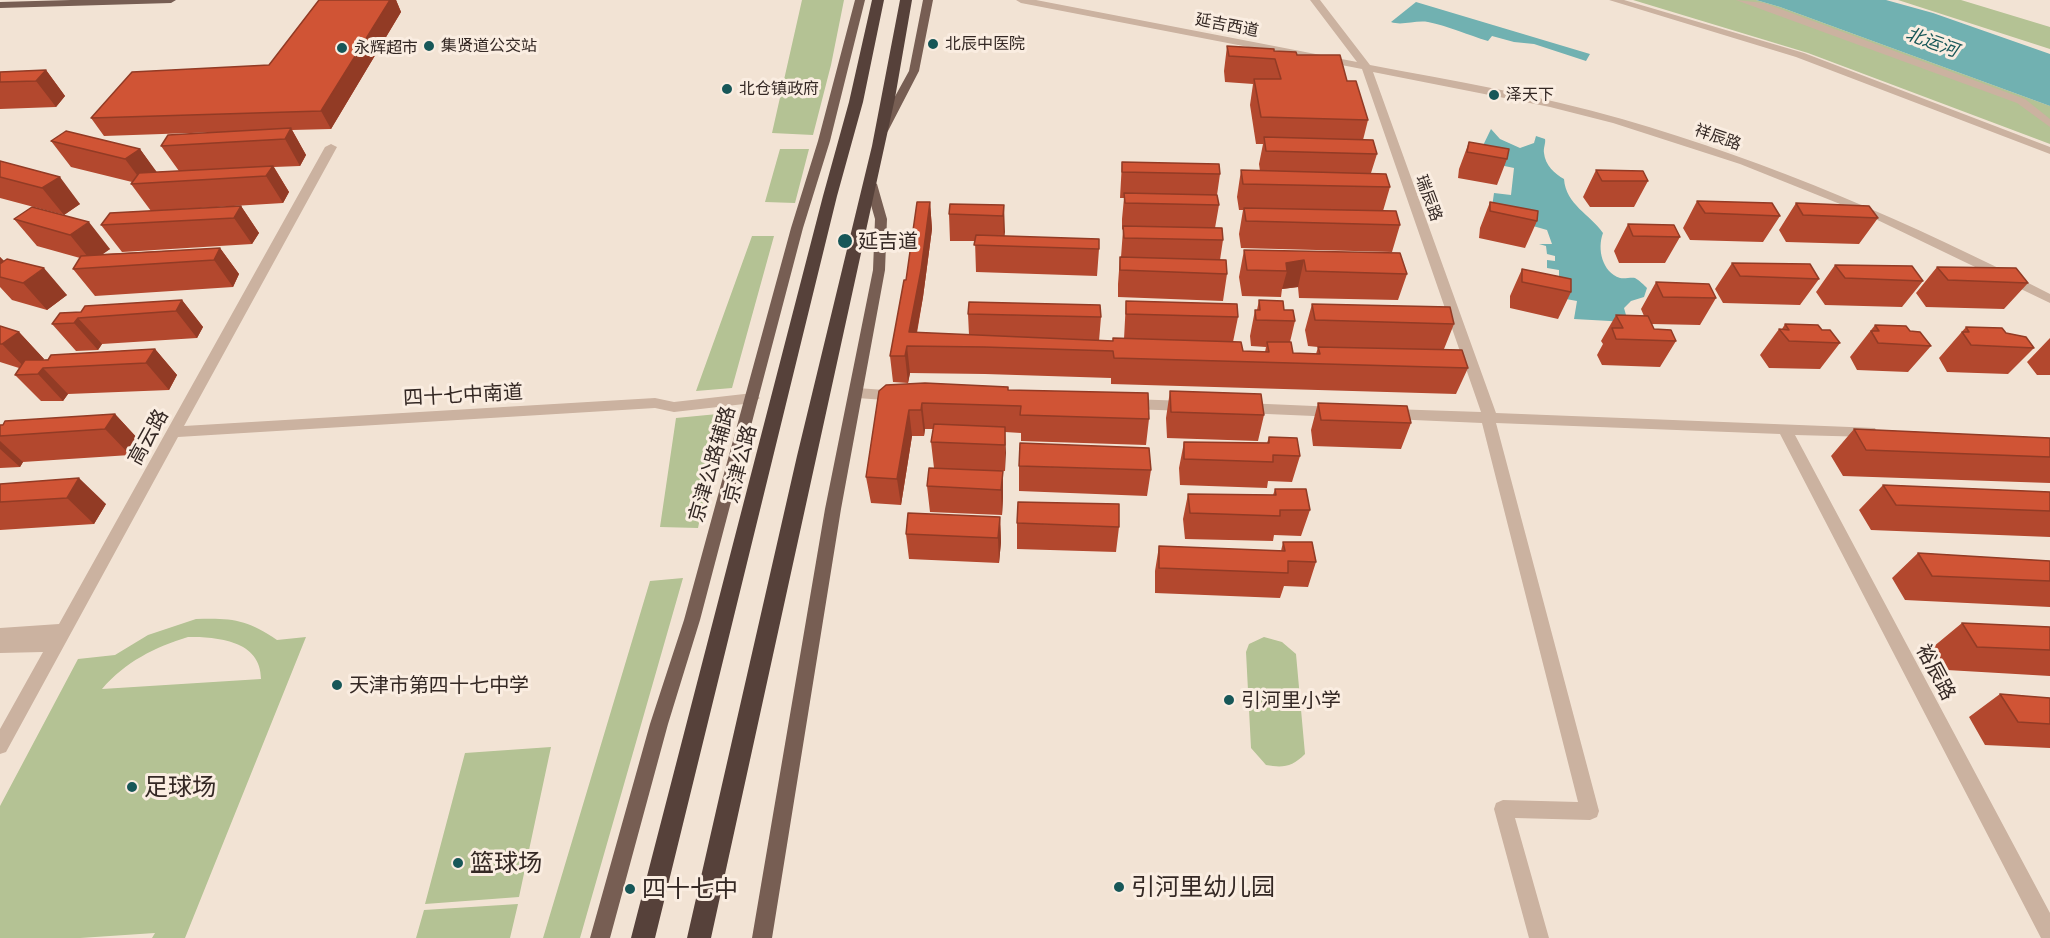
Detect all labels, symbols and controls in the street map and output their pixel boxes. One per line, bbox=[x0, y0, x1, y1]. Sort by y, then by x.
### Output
street label: 延吉西道 bbox=[1194, 9, 1260, 41]
water label: 北运河 bbox=[1903, 23, 1961, 61]
place label: 北辰中医院 bbox=[945, 34, 1025, 54]
place label: 集贤道公交站 bbox=[441, 36, 537, 56]
marker: 北辰中医院 bbox=[926, 37, 940, 51]
place label: 永辉超市 bbox=[354, 38, 418, 58]
marker: 集贤道公交站 bbox=[422, 39, 436, 53]
marker: 永辉超市 bbox=[335, 41, 349, 55]
place label: 北仓镇政府 bbox=[739, 79, 819, 99]
marker: 北仓镇政府 bbox=[720, 82, 734, 96]
place label: 泽天下 bbox=[1506, 85, 1554, 105]
marker: 泽天下 bbox=[1487, 88, 1501, 102]
street label: 祥辰路 bbox=[1692, 120, 1744, 154]
street label: 瑞辰路 bbox=[1412, 172, 1446, 224]
place label: 延吉道 bbox=[858, 229, 918, 253]
marker: 延吉道 bbox=[836, 232, 854, 250]
street label: 四十七中南道 bbox=[402, 380, 524, 410]
street label: 京津公路辅路 bbox=[684, 403, 740, 525]
street label: 高云路 bbox=[123, 405, 173, 469]
street label: 京津公路 bbox=[719, 422, 761, 506]
street label: 裕辰路 bbox=[1911, 640, 1961, 704]
place label: 天津市第四十七中学 bbox=[349, 673, 529, 697]
marker: 天津市第四十七中学 bbox=[330, 678, 344, 692]
place label: 引河里小学 bbox=[1241, 688, 1341, 712]
marker: 引河里小学 bbox=[1222, 693, 1236, 707]
place label: 足球场 bbox=[144, 773, 216, 801]
marker: 足球场 bbox=[125, 780, 139, 794]
place label: 篮球场 bbox=[470, 849, 542, 877]
marker: 篮球场 bbox=[451, 856, 465, 870]
place label: 引河里幼儿园 bbox=[1131, 873, 1275, 901]
place label: 四十七中 bbox=[642, 875, 738, 903]
marker: 引河里幼儿园 bbox=[1112, 880, 1126, 894]
marker: 四十七中 bbox=[623, 882, 637, 896]

